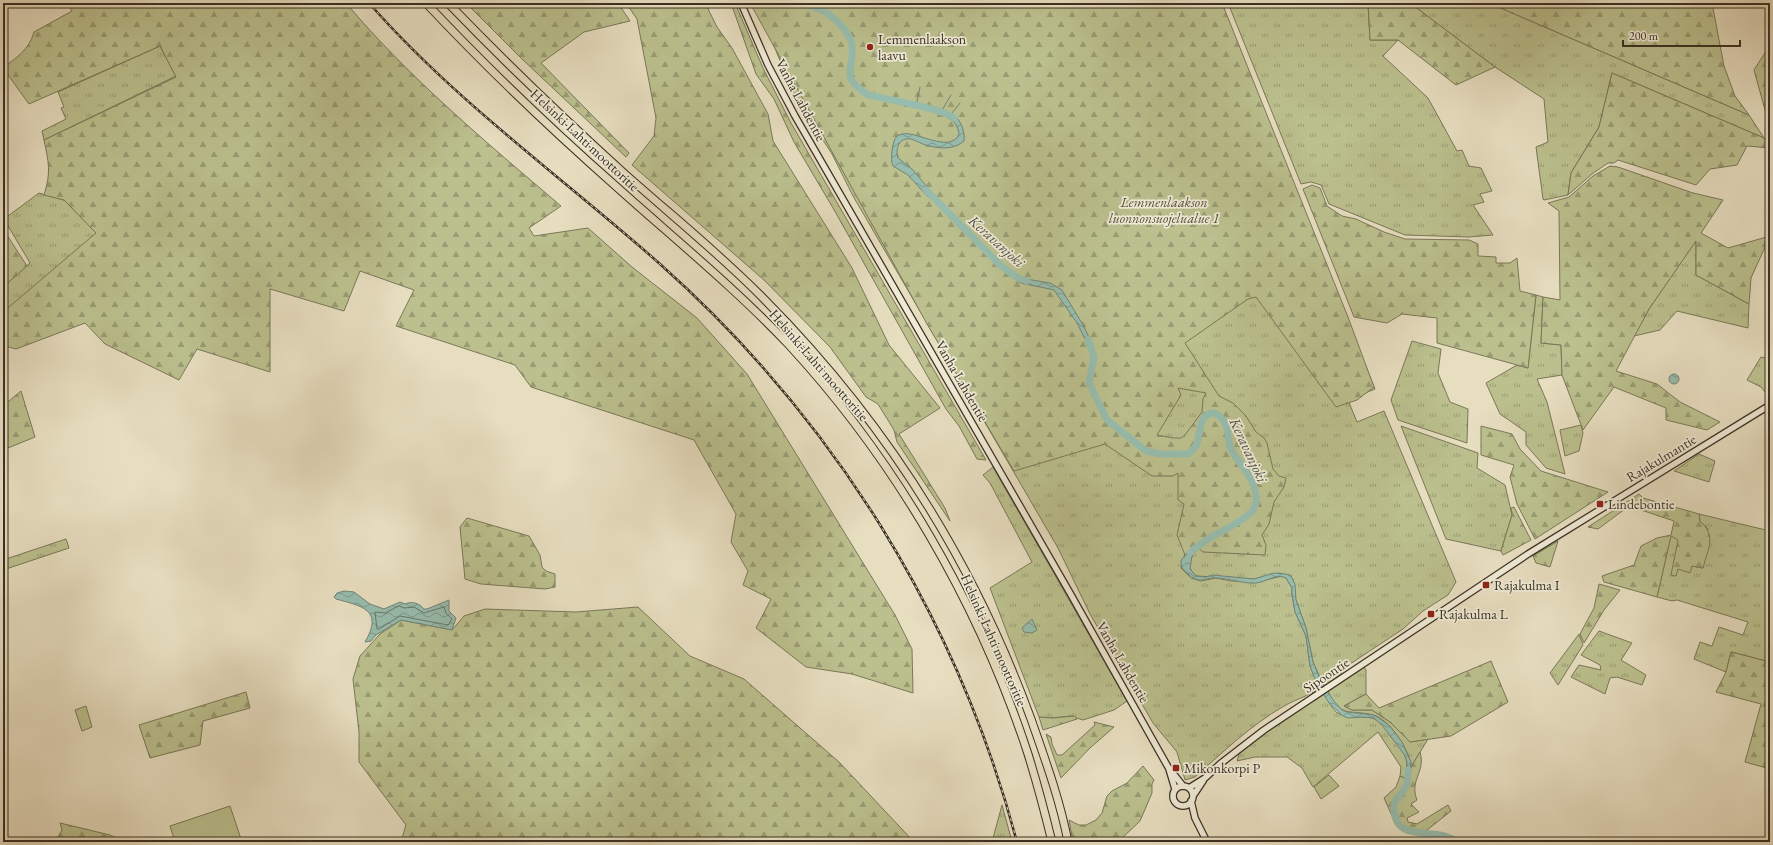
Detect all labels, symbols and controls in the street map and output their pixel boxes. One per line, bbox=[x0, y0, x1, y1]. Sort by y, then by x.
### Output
scale bar bbox=[1623, 22, 1740, 48]
text: 200 m bbox=[1629, 28, 1659, 44]
place label: Lemmenlaakson laavu bbox=[878, 30, 967, 64]
marker: Lemmenlaakson laavu bbox=[865, 42, 875, 52]
street label: Vanha Lahdentie bbox=[772, 56, 831, 145]
street label: Helsinki-Lahti moottoritie bbox=[527, 85, 644, 196]
park label: Lemmenlaakson luonnonsuojelualue 1 bbox=[1109, 193, 1219, 227]
water label: Keravanjoki bbox=[964, 210, 1030, 272]
street label: Helsinki-Lahti moottoritie bbox=[765, 305, 873, 425]
street label: Vanha Lahdentie bbox=[932, 337, 993, 425]
water label: Keravanjoki bbox=[1225, 414, 1273, 486]
street label: Rajakulmantie bbox=[1623, 430, 1700, 486]
place label: Lindebontie bbox=[1608, 495, 1675, 513]
marker: Lindebontie bbox=[1595, 499, 1605, 509]
street label: Helsinki-Lahti moottoritie bbox=[957, 571, 1031, 709]
place label: Rajakulma I bbox=[1494, 576, 1560, 594]
marker: Rajakulma I bbox=[1481, 580, 1491, 590]
place label: Rajakulma L bbox=[1439, 605, 1509, 623]
marker: Rajakulma L bbox=[1426, 609, 1436, 619]
street label: Vanha Lahdentie bbox=[1093, 618, 1154, 706]
street label: Sipoontie bbox=[1300, 653, 1353, 697]
place label: Mikonkorpi P bbox=[1184, 759, 1261, 777]
marker: Mikonkorpi P bbox=[1171, 763, 1181, 773]

